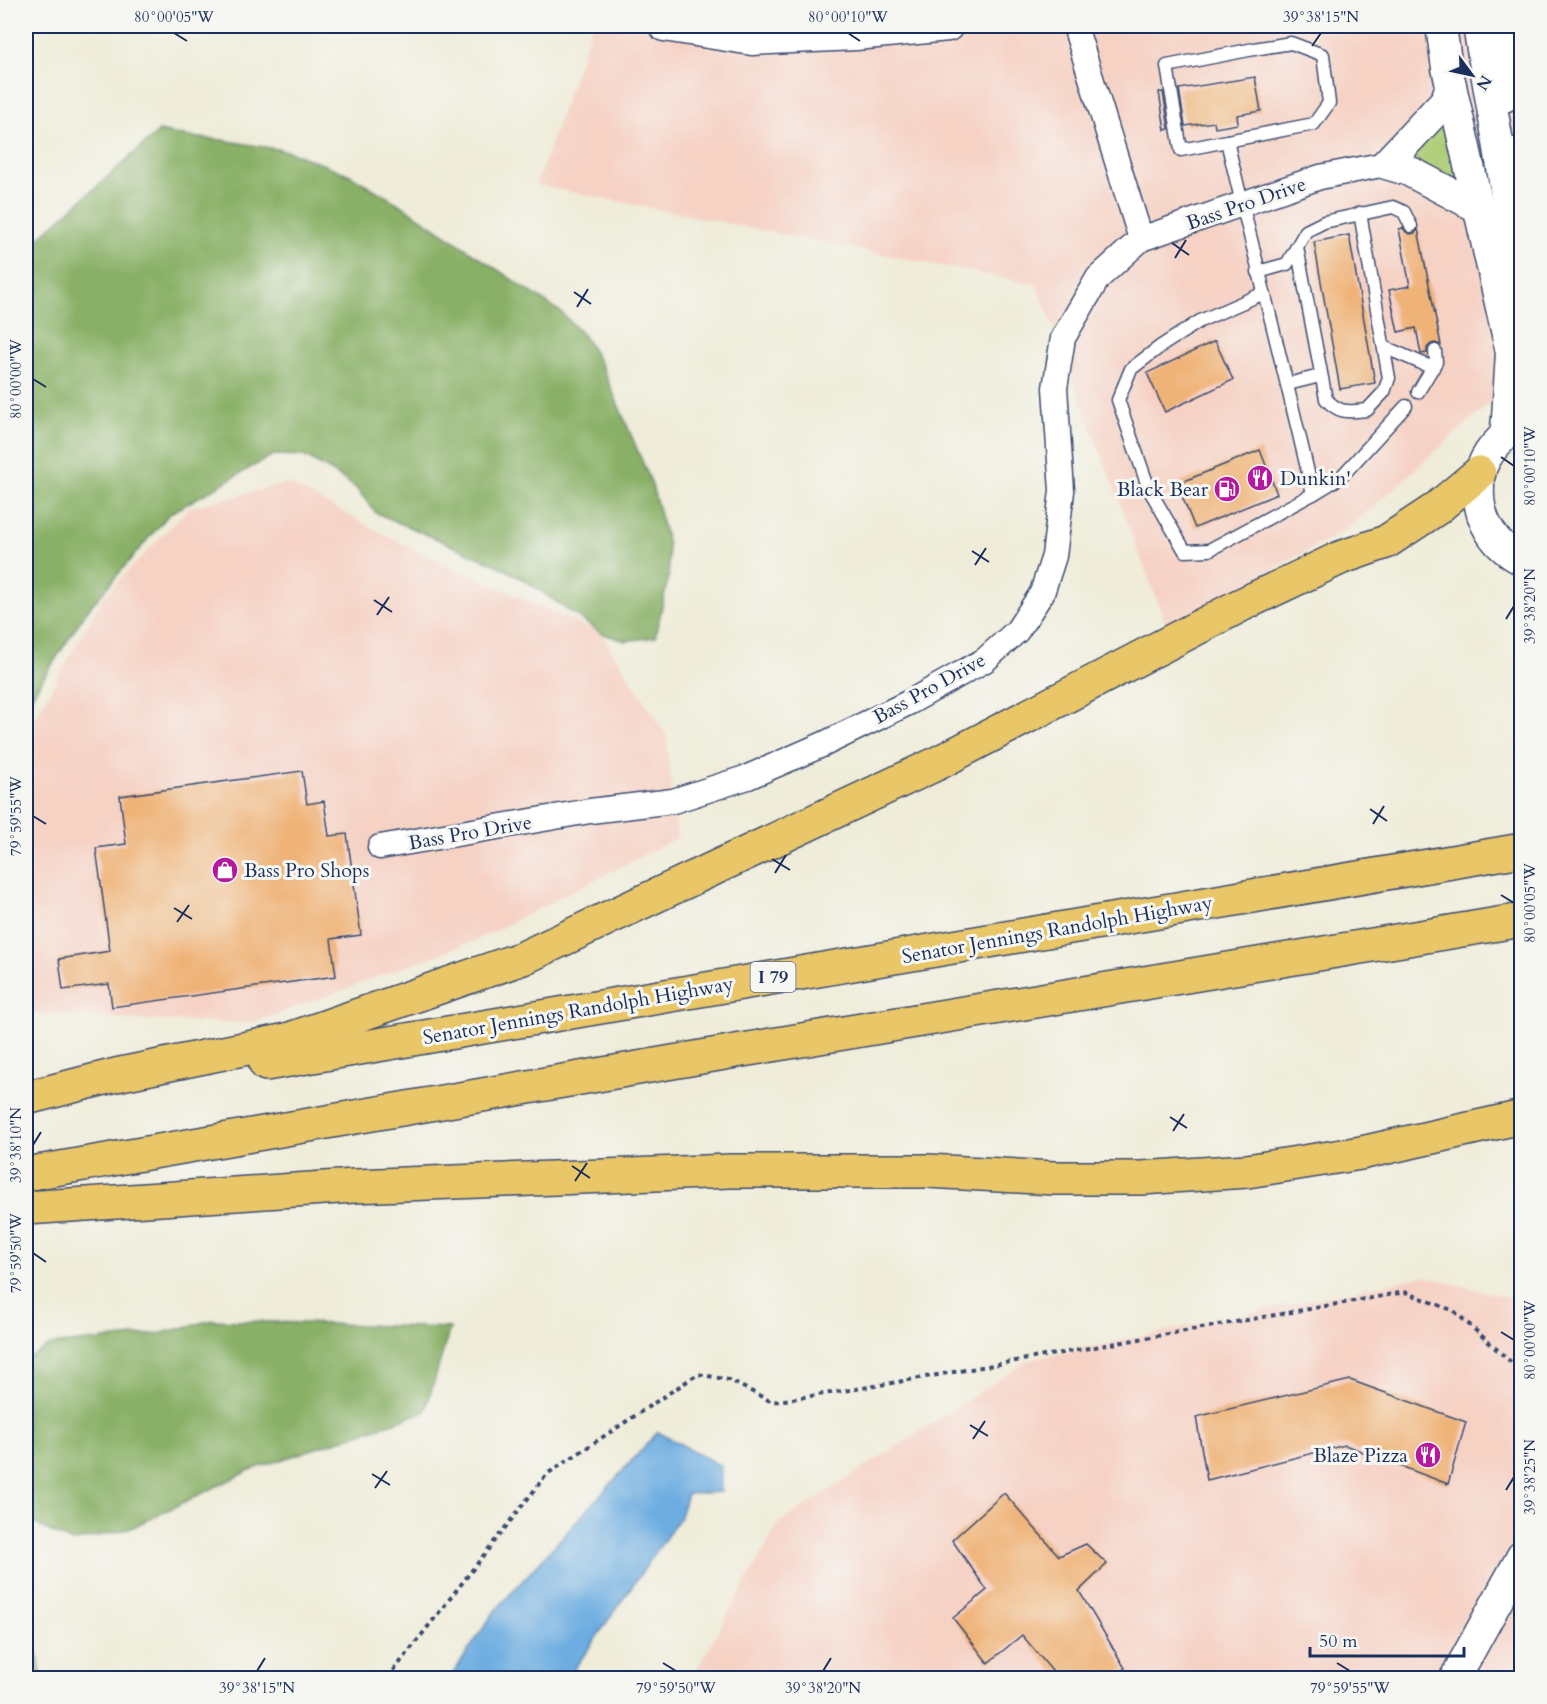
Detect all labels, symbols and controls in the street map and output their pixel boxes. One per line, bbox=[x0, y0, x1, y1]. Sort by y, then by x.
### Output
text: 80°00'05"W bbox=[134, 7, 214, 27]
text: 80°00'10"W bbox=[808, 7, 888, 27]
text: 39°38'15"N bbox=[1283, 7, 1359, 27]
north arrow bbox=[1442, 45, 1502, 105]
text: N bbox=[1471, 71, 1497, 95]
street label: Bass Pro Drive bbox=[1183, 170, 1309, 237]
text: 80°00'00"W bbox=[6, 339, 26, 419]
text: 80°00'10"W bbox=[1520, 426, 1540, 506]
restaurant icon: Dunkin' bbox=[1245, 463, 1275, 493]
place label: Dunkin' bbox=[1280, 465, 1351, 492]
fuel station icon: Black Bear bbox=[1212, 474, 1242, 504]
place label: Black Bear bbox=[1117, 476, 1209, 503]
text: 39°38'20"N bbox=[1520, 568, 1540, 644]
street label: Bass Pro Drive bbox=[868, 646, 990, 730]
text: 79°59'55"W bbox=[6, 776, 26, 856]
street label: Bass Pro Drive bbox=[406, 808, 534, 857]
shop icon: Bass Pro Shops bbox=[210, 855, 240, 885]
place label: Bass Pro Shops bbox=[244, 857, 369, 884]
text: 80°00'05"W bbox=[1520, 863, 1540, 943]
street label: Senator Jennings Randolph Highway bbox=[900, 889, 1215, 970]
road number: I 79 bbox=[750, 962, 796, 992]
street label: Senator Jennings Randolph Highway bbox=[421, 970, 736, 1051]
text: 39°38'10"N bbox=[6, 1107, 26, 1183]
text: 79°59'50"W bbox=[6, 1213, 26, 1293]
text: 80°00'00"W bbox=[1520, 1300, 1540, 1380]
text: 39°38'25"N bbox=[1520, 1439, 1540, 1515]
restaurant icon: Blaze Pizza bbox=[1413, 1440, 1443, 1470]
place label: Blaze Pizza bbox=[1313, 1442, 1408, 1469]
scale bar bbox=[1310, 1620, 1464, 1658]
text: 50 m bbox=[1319, 1629, 1358, 1654]
text: 39°38'15"N bbox=[219, 1678, 295, 1698]
text: 79°59'50"W bbox=[636, 1678, 716, 1698]
text: 39°38'20"N bbox=[785, 1678, 861, 1698]
text: 79°59'55"W bbox=[1310, 1678, 1390, 1698]

